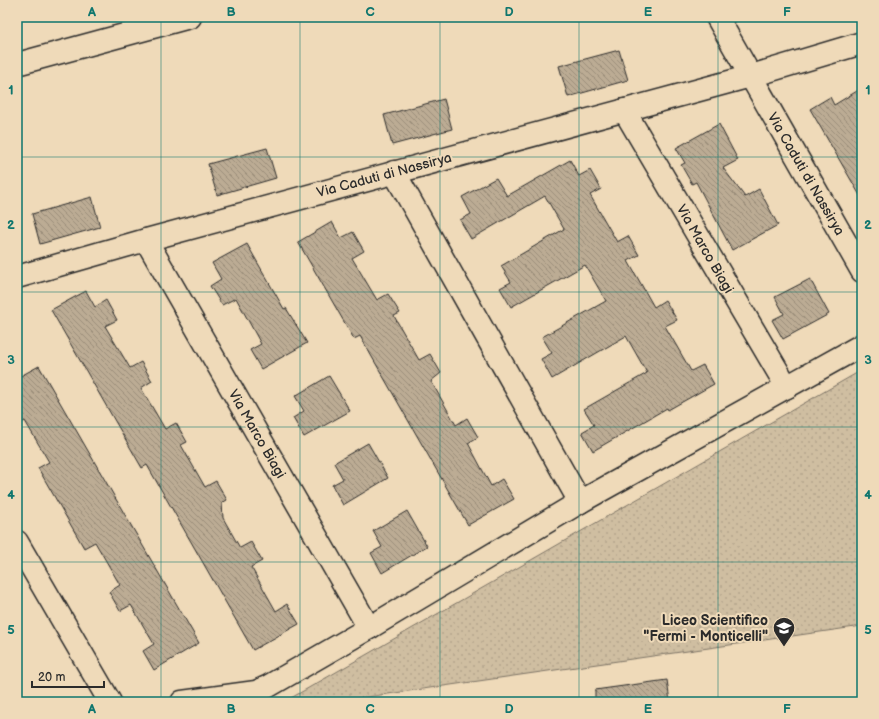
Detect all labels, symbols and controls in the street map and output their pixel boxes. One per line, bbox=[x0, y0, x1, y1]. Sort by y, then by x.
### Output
text: A bbox=[87, 4, 96, 20]
text: B bbox=[226, 4, 236, 20]
text: C bbox=[365, 4, 375, 20]
text: D bbox=[504, 4, 514, 20]
text: E bbox=[644, 4, 653, 20]
text: F bbox=[783, 4, 791, 20]
text: 1 bbox=[8, 82, 14, 98]
text: 1 bbox=[865, 82, 871, 98]
street label: Via Caduti di Nassirya bbox=[764, 110, 848, 238]
street label: Via Caduti di Nassirya bbox=[315, 149, 453, 201]
street label: Via Marco Biagi bbox=[673, 202, 737, 296]
text: 2 bbox=[7, 217, 15, 233]
text: 2 bbox=[864, 217, 872, 233]
text: 3 bbox=[7, 352, 15, 368]
text: 3 bbox=[864, 352, 872, 368]
street label: Via Marco Biagi bbox=[225, 387, 289, 481]
text: 4 bbox=[7, 487, 15, 503]
text: 4 bbox=[864, 487, 872, 503]
place label: Liceo Scientifico "Fermi - Monticelli" bbox=[643, 612, 768, 645]
school or university icon: Liceo Scientifico "Fermi - Monticelli" bbox=[771, 615, 797, 648]
text: 5 bbox=[7, 622, 15, 638]
text: 5 bbox=[864, 622, 872, 638]
scale bar bbox=[32, 663, 104, 689]
text: 20 m bbox=[38, 670, 65, 685]
text: A bbox=[87, 701, 96, 717]
text: B bbox=[226, 701, 236, 717]
text: C bbox=[365, 701, 375, 717]
text: D bbox=[504, 701, 514, 717]
text: E bbox=[644, 701, 653, 717]
text: F bbox=[783, 701, 791, 717]

